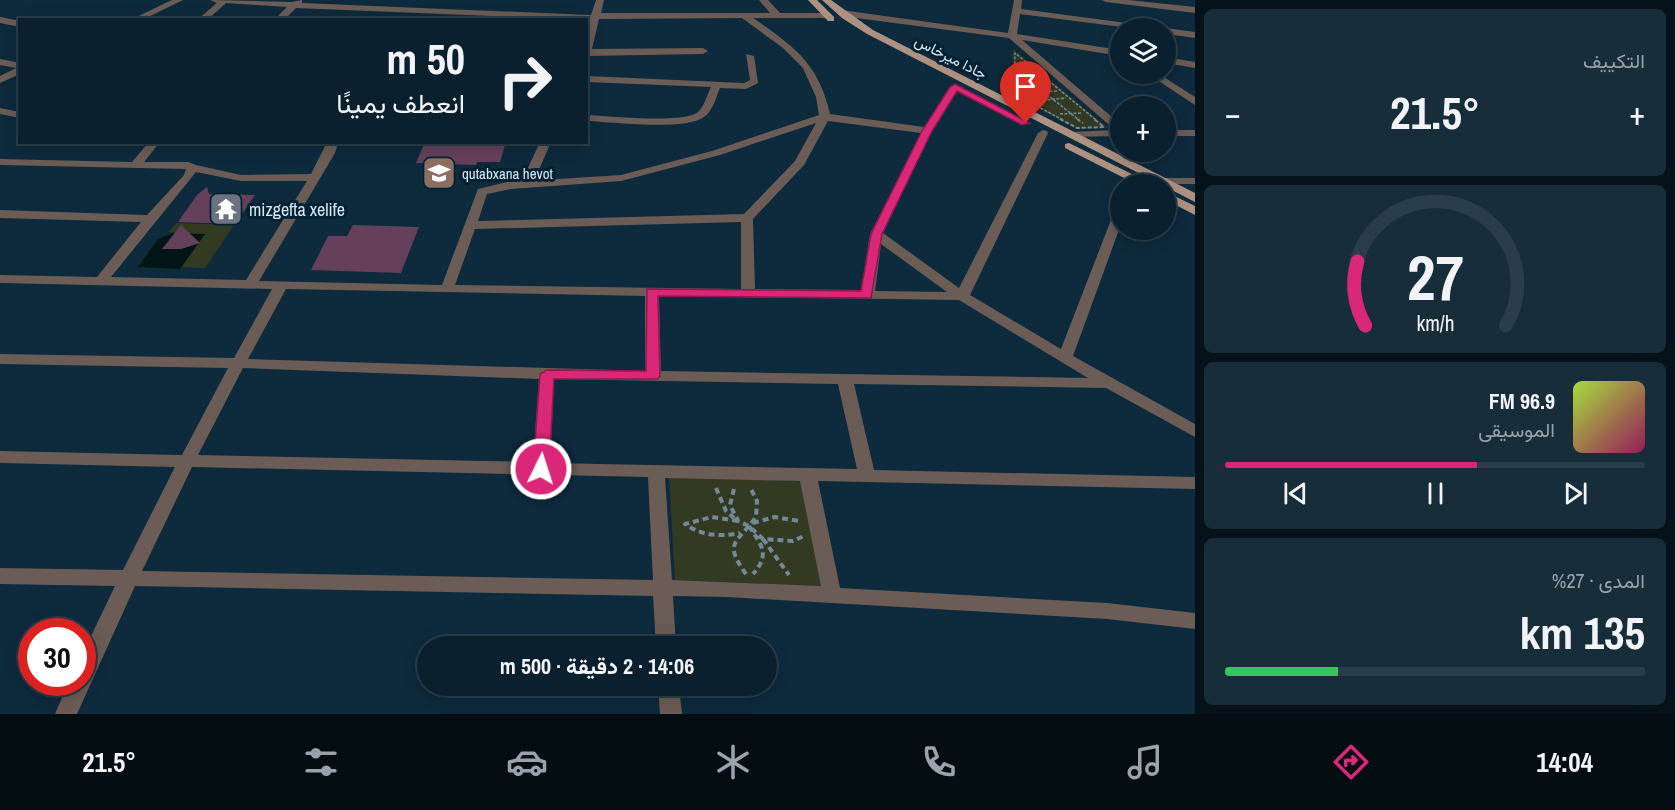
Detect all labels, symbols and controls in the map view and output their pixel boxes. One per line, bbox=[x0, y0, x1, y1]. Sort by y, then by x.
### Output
map controls bbox=[1110, 18, 1176, 240]
button: layers bbox=[1110, 18, 1176, 84]
street label: جادا ميرخاس bbox=[911, 30, 991, 84]
text: 50 m bbox=[386, 31, 465, 87]
icon: right bbox=[486, 42, 564, 120]
text: التكييف bbox=[1583, 47, 1645, 74]
pin bbox=[1000, 61, 1051, 123]
icon: arrive bbox=[1009, 70, 1042, 103]
text: 21.5° bbox=[1390, 82, 1480, 143]
text: انعطف يمينًا bbox=[336, 85, 465, 121]
text: − bbox=[1225, 91, 1241, 135]
text: + bbox=[1629, 91, 1645, 135]
button: + bbox=[1110, 96, 1176, 162]
school or university icon: qutabxana hevot bbox=[421, 155, 457, 191]
place label: qutabxana hevot bbox=[462, 163, 554, 184]
button: − bbox=[1110, 174, 1176, 240]
temple icon: mizgefta xelife bbox=[208, 191, 244, 227]
place label: mizgefta xelife bbox=[249, 197, 345, 222]
text: 27 bbox=[1407, 235, 1463, 319]
text: km/h bbox=[1416, 309, 1454, 338]
text: 96.9 FM bbox=[1489, 386, 1555, 416]
text: الموسيقى bbox=[1478, 416, 1555, 443]
position arrow bbox=[509, 437, 573, 501]
icon: previous bbox=[1279, 477, 1312, 510]
icon: pause bbox=[1419, 477, 1452, 510]
icon: next bbox=[1559, 477, 1592, 510]
text: المدى · 27% bbox=[1552, 567, 1645, 594]
text: 135 km bbox=[1520, 602, 1645, 663]
speed limit sign: 30 bbox=[18, 618, 96, 696]
text: 14:06 · 2 دقيقة · 500 m bbox=[500, 651, 694, 681]
icon: filters bbox=[300, 741, 342, 783]
icon: car bbox=[506, 741, 548, 783]
icon: climate bbox=[712, 741, 754, 783]
icon: phone bbox=[918, 741, 960, 783]
icon: music bbox=[1124, 741, 1166, 783]
icon: directions bbox=[1330, 741, 1372, 783]
text: 21.5° bbox=[82, 744, 136, 780]
text: 14:04 bbox=[1536, 744, 1593, 780]

